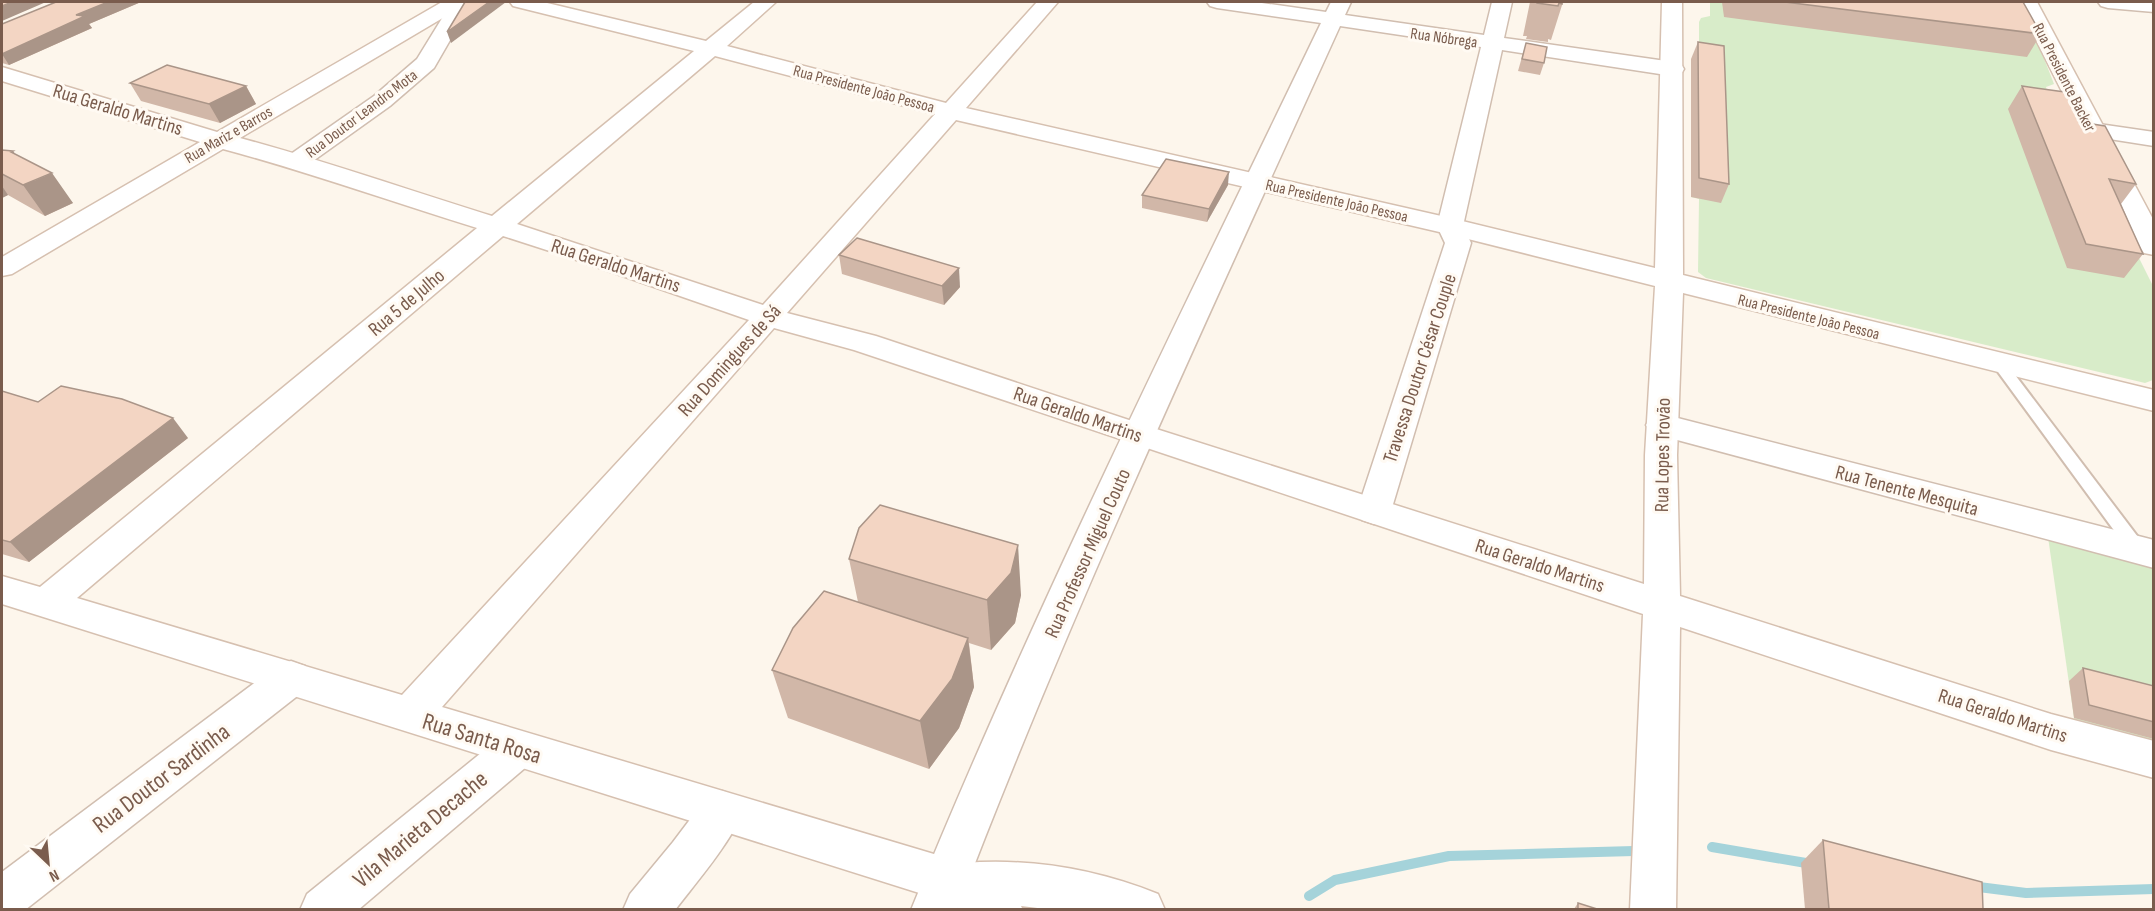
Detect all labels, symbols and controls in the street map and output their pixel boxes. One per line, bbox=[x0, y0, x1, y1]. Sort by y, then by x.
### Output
street label: Rua Presidente Backer bbox=[2028, 20, 2099, 136]
street label: Rua Nóbrega bbox=[1409, 24, 1478, 53]
street label: Rua Presidente João Pessoa bbox=[791, 61, 936, 117]
street label: Rua Doutor Leandro Mota bbox=[302, 66, 422, 162]
street label: Rua Geraldo Martins bbox=[50, 79, 185, 141]
street label: Rua Mariz e Barros bbox=[182, 102, 276, 168]
street label: Rua Presidente João Pessoa bbox=[1264, 176, 1410, 227]
street label: Rua Geraldo Martins bbox=[548, 234, 683, 298]
street label: Rua 5 de Julho bbox=[364, 264, 450, 342]
street label: Travessa Doutor César Couple bbox=[1378, 271, 1462, 466]
street label: Rua Presidente João Pessoa bbox=[1736, 291, 1881, 344]
street label: Rua Domingues de Sá bbox=[673, 300, 786, 422]
street label: Rua Geraldo Martins bbox=[1010, 382, 1145, 448]
street label: Rua Lopes Trovão bbox=[1650, 398, 1676, 512]
street label: Rua Tenente Mesquita bbox=[1833, 460, 1981, 522]
street label: Rua Professor Miguel Couto bbox=[1040, 465, 1136, 642]
street label: Rua Geraldo Martins bbox=[1472, 534, 1607, 598]
street label: Rua Geraldo Martins bbox=[1935, 684, 2070, 748]
street label: Rua Santa Rosa bbox=[419, 707, 545, 770]
street label: Rua Doutor Sardinha bbox=[87, 717, 236, 839]
street label: Vila Marieta Decache bbox=[347, 765, 494, 894]
north arrow bbox=[18, 833, 78, 893]
text: N bbox=[46, 865, 62, 886]

